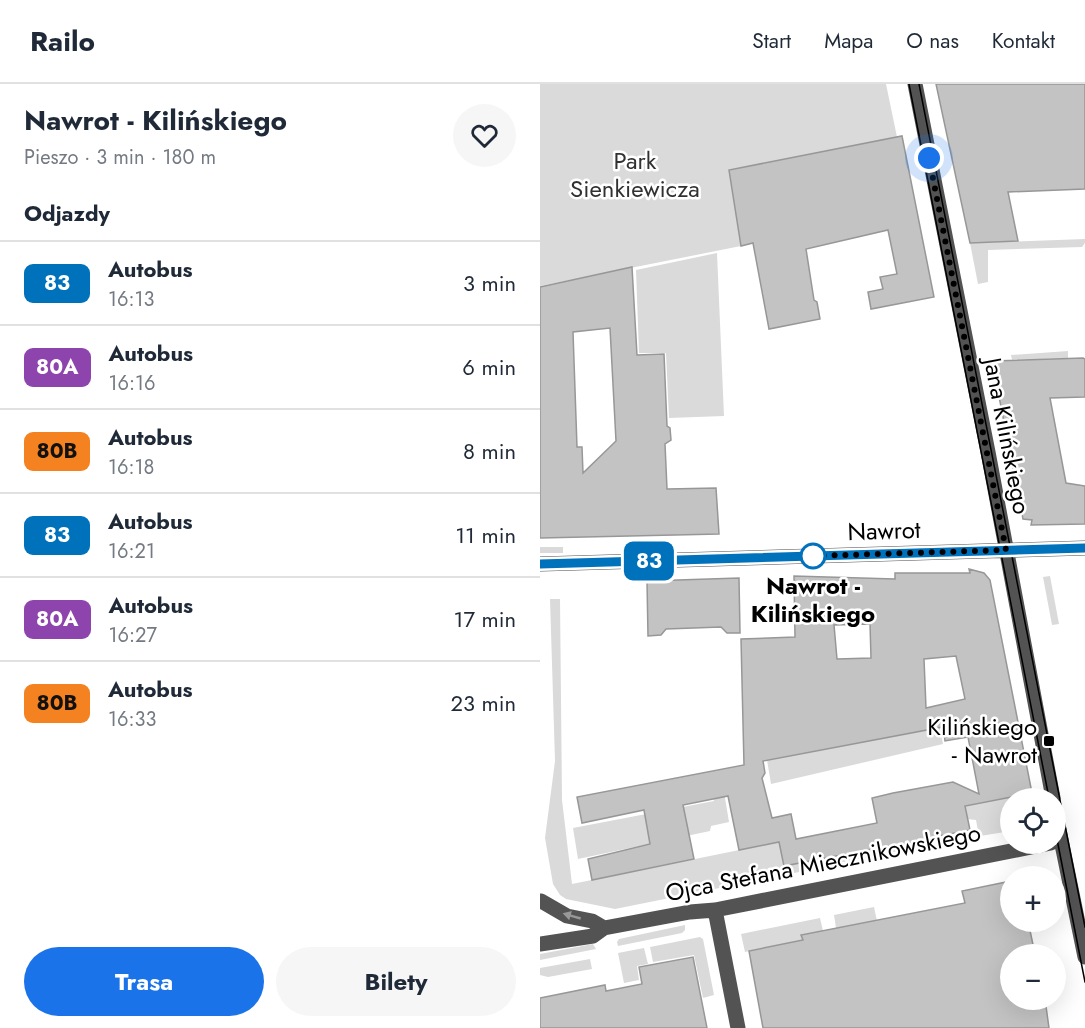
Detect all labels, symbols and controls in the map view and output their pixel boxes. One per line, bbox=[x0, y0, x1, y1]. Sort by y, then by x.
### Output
text: Railo bbox=[30, 21, 95, 62]
text: Start bbox=[752, 26, 791, 56]
text: Mapa bbox=[824, 26, 873, 56]
text: O nas bbox=[906, 26, 959, 56]
text: Kontakt bbox=[992, 26, 1055, 56]
text: Nawrot - Kilińskiego bbox=[24, 100, 287, 141]
button: heart bbox=[453, 104, 516, 167]
text: Pieszo · 3 min · 180 m bbox=[24, 143, 216, 172]
park label: Park Sienkiewicza bbox=[570, 143, 700, 206]
your location bbox=[914, 143, 944, 173]
text: Odjazdy bbox=[24, 197, 110, 229]
text: Autobus bbox=[108, 253, 193, 285]
text: 3 min bbox=[463, 267, 516, 299]
text: 83 bbox=[44, 268, 70, 298]
text: 16:13 bbox=[108, 285, 154, 314]
text: Autobus bbox=[109, 337, 193, 369]
text: 6 min bbox=[462, 351, 516, 383]
text: 80A bbox=[36, 352, 79, 382]
street label: Jana Kilińskiego bbox=[975, 352, 1040, 517]
text: 16:16 bbox=[109, 369, 156, 398]
text: Autobus bbox=[108, 421, 193, 453]
text: 8 min bbox=[463, 435, 516, 467]
text: 80B bbox=[36, 436, 78, 466]
text: 16:18 bbox=[108, 453, 154, 482]
text: Autobus bbox=[108, 505, 193, 537]
street label: Nawrot bbox=[847, 512, 921, 549]
text: 11 min bbox=[455, 519, 516, 551]
text: 83 bbox=[44, 520, 70, 550]
text: 16:21 bbox=[108, 537, 155, 566]
line badge: 83 bbox=[622, 542, 676, 580]
marker: Nawrot - Kilińskiego bbox=[800, 543, 826, 569]
text: 83 bbox=[636, 546, 662, 576]
place label: Nawrot - Kilińskiego bbox=[751, 568, 875, 631]
text: Autobus bbox=[109, 589, 193, 621]
text: 17 min bbox=[454, 603, 516, 635]
text: 80A bbox=[36, 604, 79, 634]
text: 16:27 bbox=[109, 621, 157, 650]
text: Autobus bbox=[108, 673, 193, 705]
text: 23 min bbox=[450, 687, 516, 719]
text: 80B bbox=[36, 688, 78, 718]
text: 16:33 bbox=[108, 705, 156, 734]
place label: Kilińskiego - Nawrot bbox=[927, 709, 1037, 772]
marker: Kilińskiego - Nawrot bbox=[1042, 734, 1056, 748]
map controls bbox=[1000, 788, 1066, 1010]
button: locate bbox=[1000, 788, 1066, 854]
street label: Ojca Stefana Miecznikowskiego bbox=[662, 815, 984, 910]
button: + bbox=[1000, 866, 1066, 932]
one-way arrow bbox=[563, 911, 581, 920]
button: − bbox=[1000, 944, 1066, 1010]
button: Trasa bbox=[24, 947, 264, 1016]
button: Bilety bbox=[276, 947, 516, 1016]

